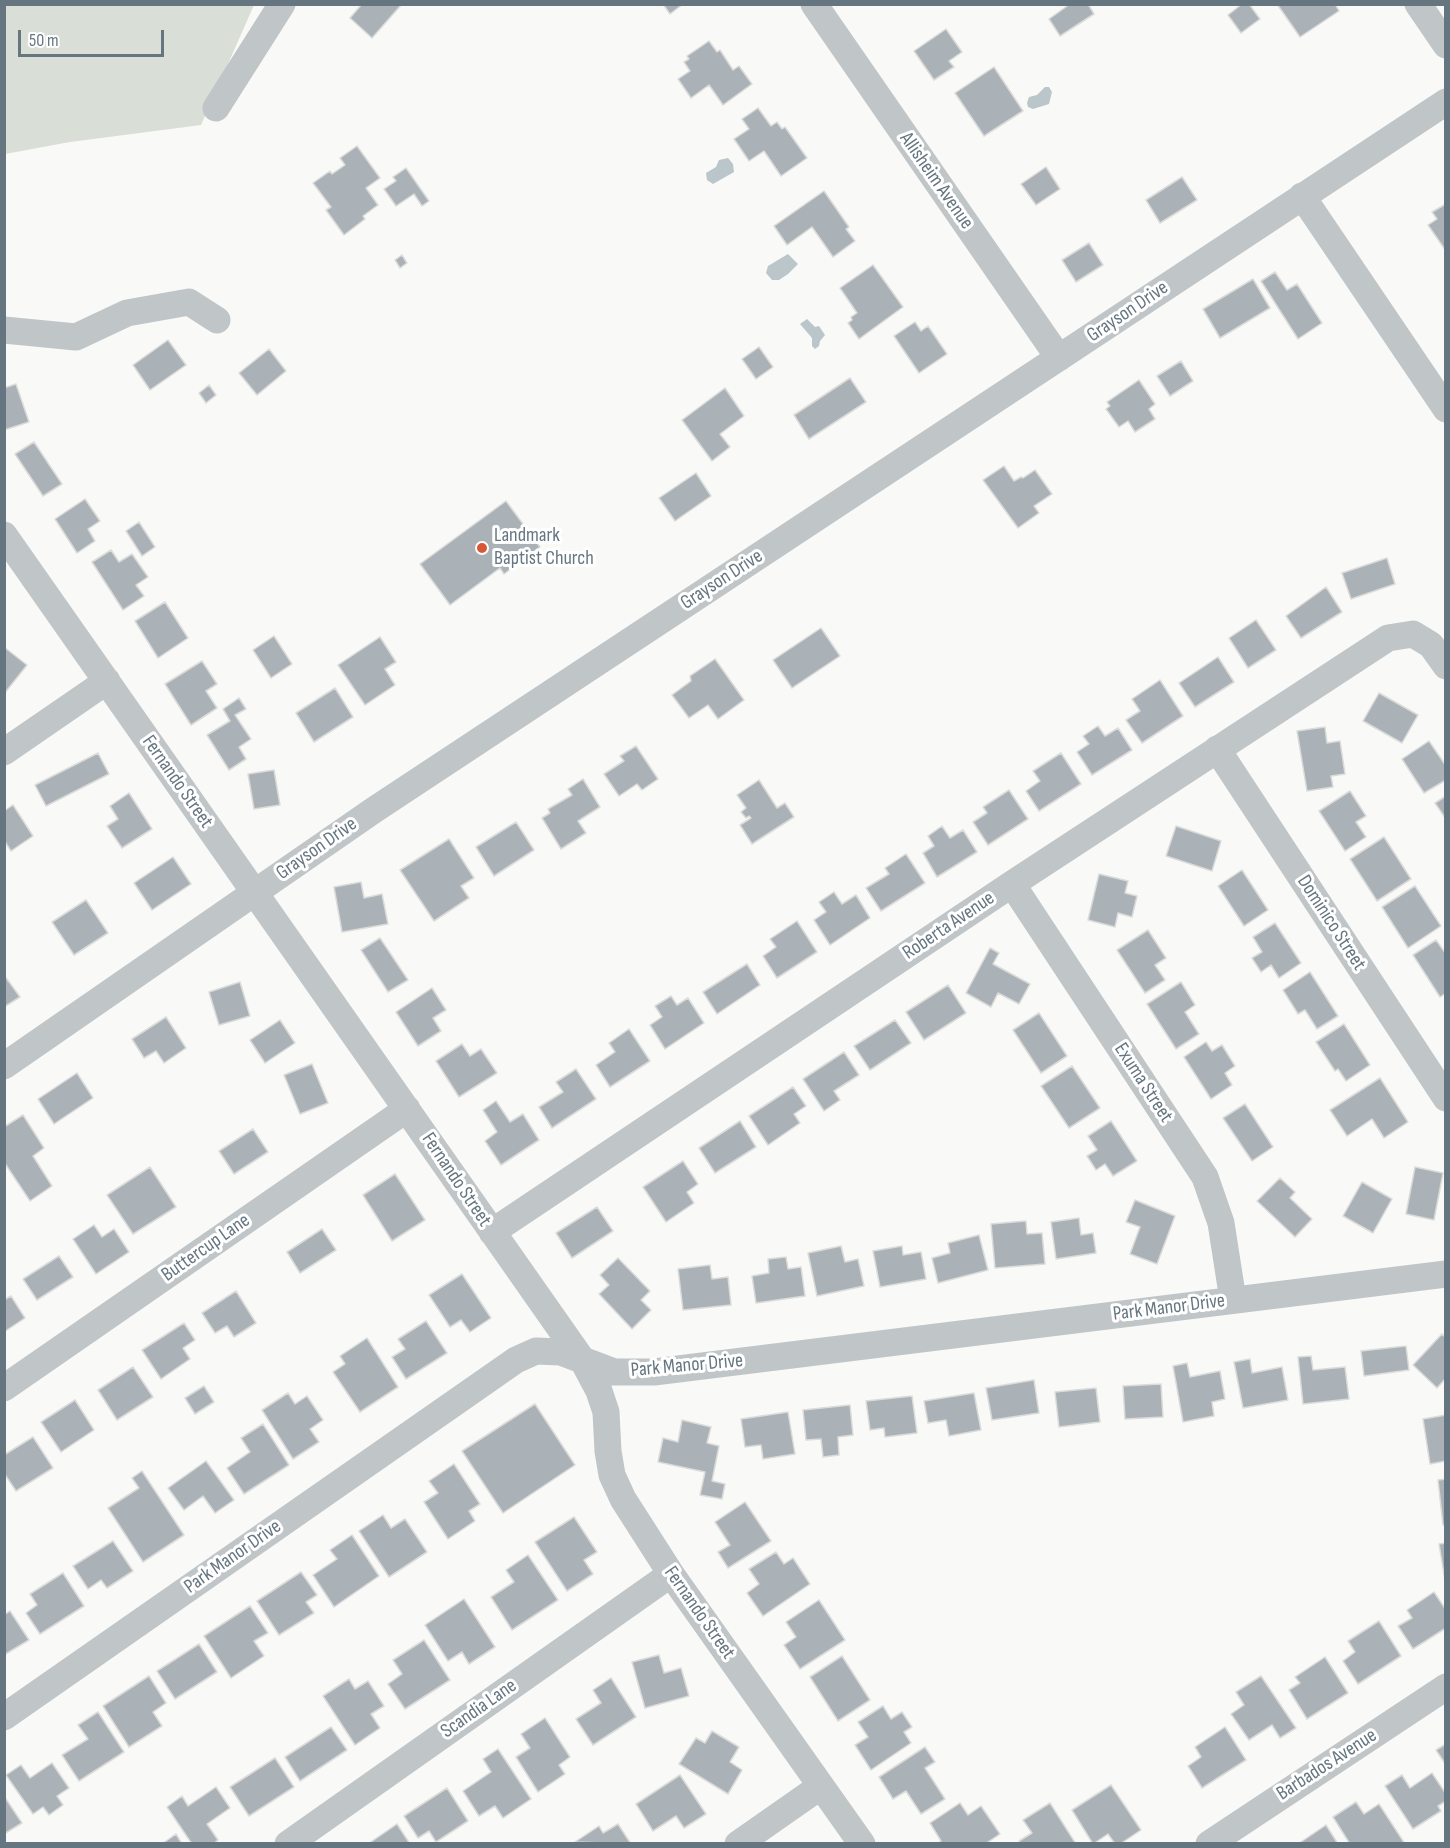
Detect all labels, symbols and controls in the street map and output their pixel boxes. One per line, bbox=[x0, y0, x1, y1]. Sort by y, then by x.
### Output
scale bar bbox=[21, 18, 166, 56]
text: 50 m bbox=[29, 30, 59, 51]
street label: Allisheim Avenue bbox=[894, 128, 978, 234]
street label: Grayson Drive bbox=[1083, 276, 1173, 348]
place label: Landmark Baptist Church bbox=[494, 524, 594, 571]
marker: Landmark Baptist Church bbox=[475, 541, 489, 555]
street label: Grayson Drive bbox=[677, 545, 767, 615]
street label: Fernando Street bbox=[136, 731, 218, 833]
street label: Grayson Drive bbox=[272, 813, 362, 885]
street label: Dominico Street bbox=[1291, 871, 1371, 975]
street label: Roberta Avenue bbox=[899, 887, 999, 965]
street label: Exuma Street bbox=[1108, 1039, 1178, 1127]
street label: Fernando Street bbox=[416, 1129, 496, 1231]
street label: Buttercup Lane bbox=[157, 1209, 255, 1287]
street label: Park Manor Drive bbox=[1112, 1289, 1226, 1327]
street label: Park Manor Drive bbox=[630, 1349, 744, 1383]
street label: Park Manor Drive bbox=[180, 1515, 286, 1599]
street label: Fernando Street bbox=[658, 1562, 740, 1664]
street label: Scandia Lane bbox=[436, 1674, 522, 1744]
street label: Barbados Avenue bbox=[1273, 1724, 1381, 1806]

